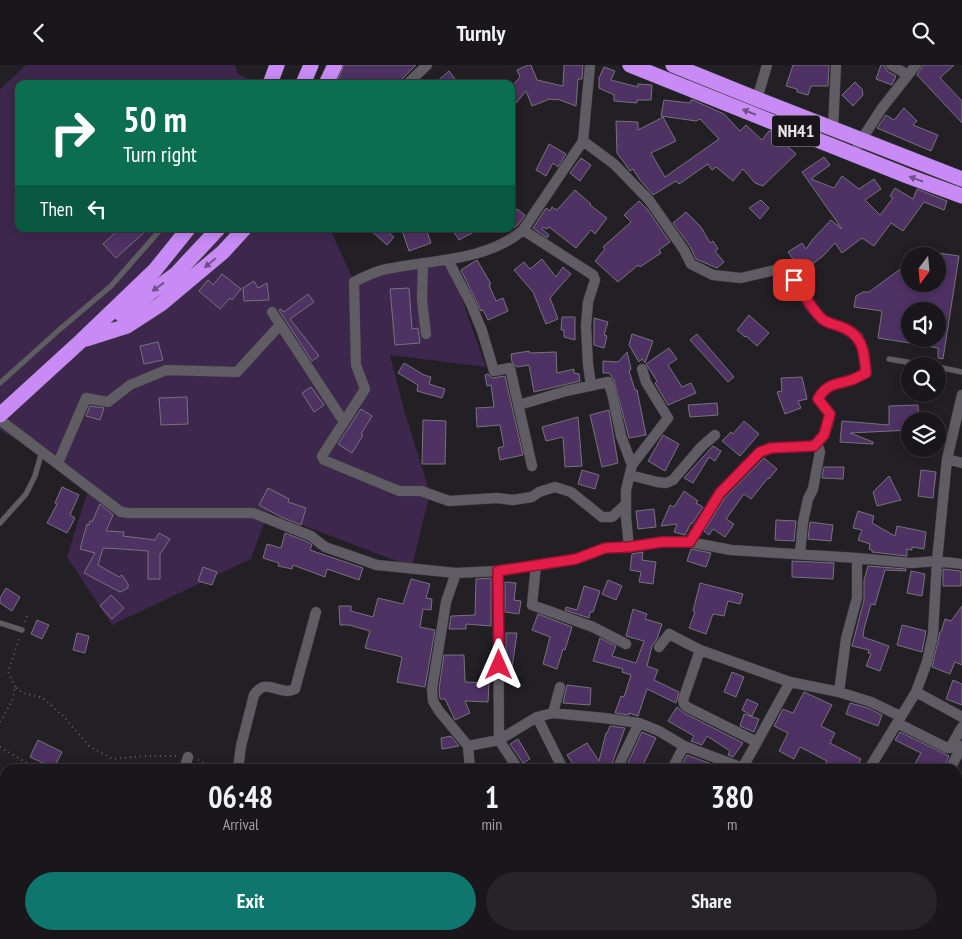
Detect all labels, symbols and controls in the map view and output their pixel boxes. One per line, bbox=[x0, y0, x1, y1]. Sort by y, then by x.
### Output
icon: back bbox=[25, 19, 53, 47]
text: Turnly bbox=[457, 19, 505, 47]
icon: search bbox=[909, 19, 937, 47]
text: 50 m bbox=[123, 96, 187, 142]
icon: right bbox=[40, 100, 105, 165]
one-way arrow bbox=[742, 108, 756, 116]
road number: NH41 bbox=[772, 115, 820, 147]
text: Turn right bbox=[123, 140, 197, 168]
one-way arrow bbox=[908, 175, 923, 183]
icon: left bbox=[83, 195, 111, 223]
text: Then bbox=[40, 197, 73, 221]
north arrow bbox=[901, 247, 946, 293]
map controls bbox=[901, 247, 946, 457]
one-way arrow bbox=[204, 257, 216, 269]
pin bbox=[773, 259, 815, 301]
icon: arrive bbox=[780, 266, 808, 294]
one-way arrow bbox=[152, 282, 165, 292]
button: sound bbox=[901, 302, 946, 347]
button: search bbox=[901, 357, 946, 402]
button: layers bbox=[901, 412, 946, 457]
position arrow bbox=[472, 638, 524, 690]
text: 06:48 bbox=[208, 777, 273, 816]
text: 1 bbox=[485, 777, 499, 816]
text: 380 bbox=[711, 777, 754, 816]
text: Arrival bbox=[223, 814, 259, 834]
text: min bbox=[481, 814, 502, 834]
text: m bbox=[727, 814, 737, 834]
button: Exit bbox=[25, 872, 476, 930]
button: Share bbox=[486, 872, 937, 930]

